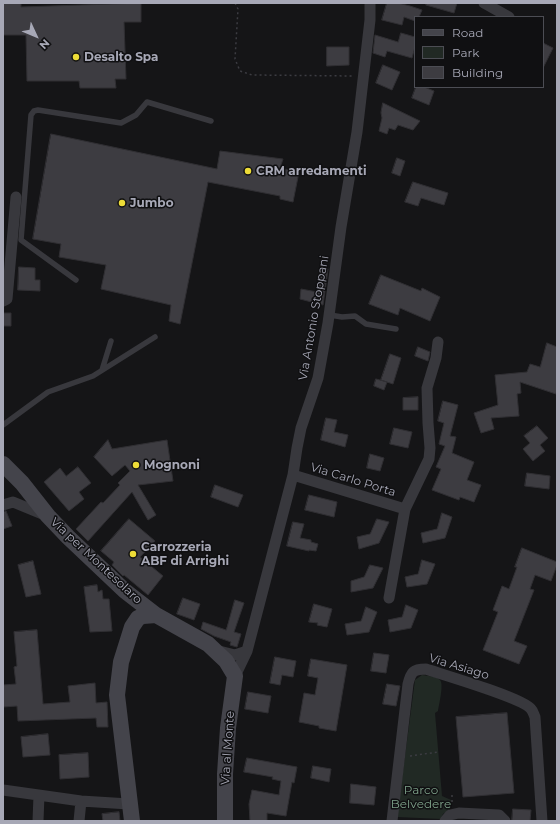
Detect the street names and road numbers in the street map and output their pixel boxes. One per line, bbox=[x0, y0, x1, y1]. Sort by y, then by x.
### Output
street label: Via Antonio Stoppani bbox=[296, 254, 332, 382]
street label: Via Carlo Porta bbox=[309, 460, 397, 500]
street label: Via per Montesolaro bbox=[47, 515, 145, 607]
street label: Via Asiago bbox=[427, 651, 491, 683]
street label: Via al Monte bbox=[218, 711, 238, 785]

